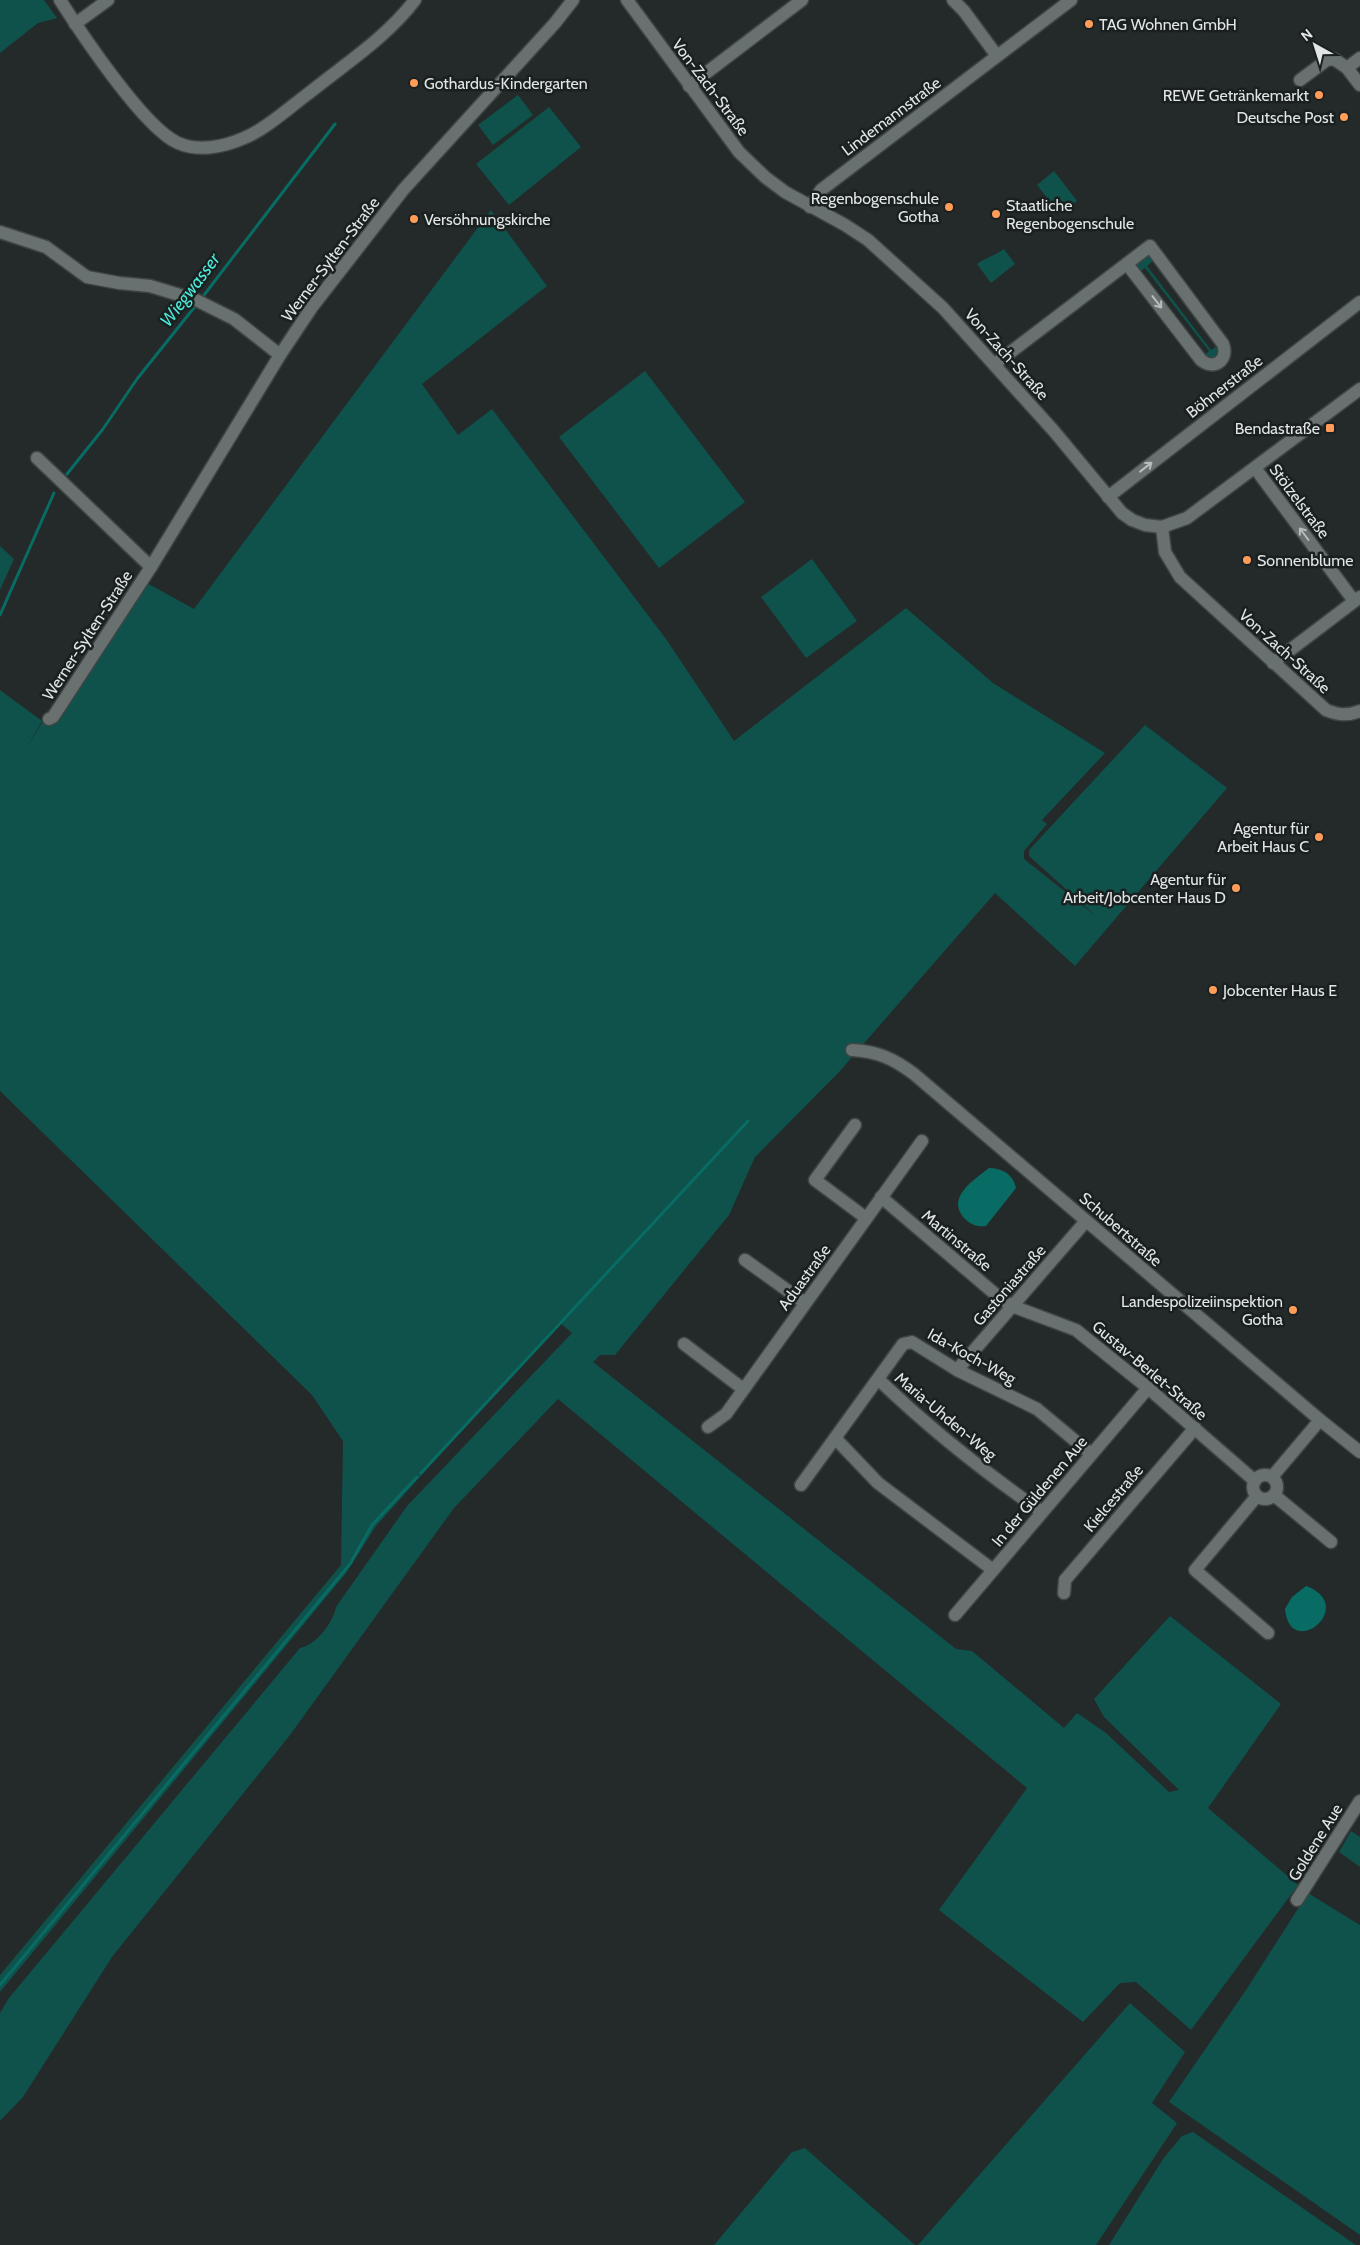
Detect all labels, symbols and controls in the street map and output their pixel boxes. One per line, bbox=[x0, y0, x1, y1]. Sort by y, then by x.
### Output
place label: TAG Wohnen GmbH bbox=[1099, 15, 1237, 34]
marker: TAG Wohnen GmbH bbox=[1083, 18, 1095, 30]
north arrow bbox=[1290, 20, 1340, 70]
text: N bbox=[1297, 25, 1316, 45]
street label: Von-Zach-Straße bbox=[668, 35, 753, 139]
street label: Lindemannstraße bbox=[838, 73, 945, 160]
place label: Gothardus-Kindergarten bbox=[424, 74, 588, 93]
marker: Gothardus-Kindergarten bbox=[408, 77, 420, 89]
place label: REWE Getränkemarkt bbox=[1163, 86, 1310, 105]
marker: REWE Getränkemarkt bbox=[1313, 89, 1325, 101]
place label: Deutsche Post bbox=[1236, 108, 1335, 127]
marker: Deutsche Post bbox=[1338, 111, 1350, 123]
place label: Regenbogenschule Gotha bbox=[811, 189, 939, 226]
street label: Werner-Sylten-Straße bbox=[278, 193, 383, 325]
place label: Staatliche Regenbogenschule bbox=[1006, 196, 1134, 233]
marker: Regenbogenschule Gotha bbox=[943, 201, 955, 213]
marker: Staatliche Regenbogenschule bbox=[990, 208, 1002, 220]
place label: Versöhnungskirche bbox=[424, 210, 551, 229]
marker: Versöhnungskirche bbox=[408, 213, 420, 225]
water label: Wiegwasser bbox=[155, 248, 226, 331]
one-way arrow bbox=[1151, 295, 1162, 308]
street label: Von-Zach-Straße bbox=[961, 305, 1053, 404]
street label: Böhnerstraße bbox=[1183, 351, 1266, 422]
place label: Bendastraße bbox=[1235, 419, 1320, 438]
marker: Bendastraße bbox=[1324, 422, 1336, 434]
street label: Stölzelstraße bbox=[1265, 460, 1334, 542]
one-way arrow bbox=[1139, 461, 1152, 472]
one-way arrow bbox=[1299, 527, 1309, 541]
place label: Sonnenblume bbox=[1257, 551, 1353, 570]
marker: Sonnenblume bbox=[1241, 554, 1253, 566]
street label: Werner-Sylten-Straße bbox=[38, 567, 136, 704]
street label: Von-Zach-Straße bbox=[1235, 605, 1334, 697]
place label: Agentur für Arbeit Haus C bbox=[1217, 819, 1310, 856]
marker: Agentur für Arbeit Haus C bbox=[1313, 831, 1325, 843]
place label: Agentur für Arbeit/Jobcenter Haus D bbox=[1063, 870, 1227, 907]
marker: Agentur für Arbeit/Jobcenter Haus D bbox=[1230, 882, 1242, 894]
place label: Jobcenter Haus E bbox=[1222, 981, 1337, 1000]
marker: Jobcenter Haus E bbox=[1207, 984, 1219, 996]
street label: Schubertstraße bbox=[1076, 1188, 1166, 1270]
street label: Martinstraße bbox=[918, 1206, 995, 1275]
street label: Aduastraße bbox=[774, 1241, 835, 1314]
street label: Gastoniastraße bbox=[969, 1241, 1050, 1330]
place label: Landespolizeiinspektion Gotha bbox=[1121, 1292, 1283, 1329]
marker: Landespolizeiinspektion Gotha bbox=[1287, 1304, 1299, 1316]
street label: Gustav-Berlet-Straße bbox=[1088, 1317, 1211, 1424]
street label: Ida-Koch-Weg bbox=[924, 1324, 1020, 1389]
street label: Maria-Uhden-Weg bbox=[891, 1368, 1001, 1465]
street label: In der Güldenen Aue bbox=[988, 1432, 1091, 1550]
street label: Kielcestraße bbox=[1080, 1461, 1147, 1536]
street label: Goldene Aue bbox=[1284, 1800, 1347, 1884]

